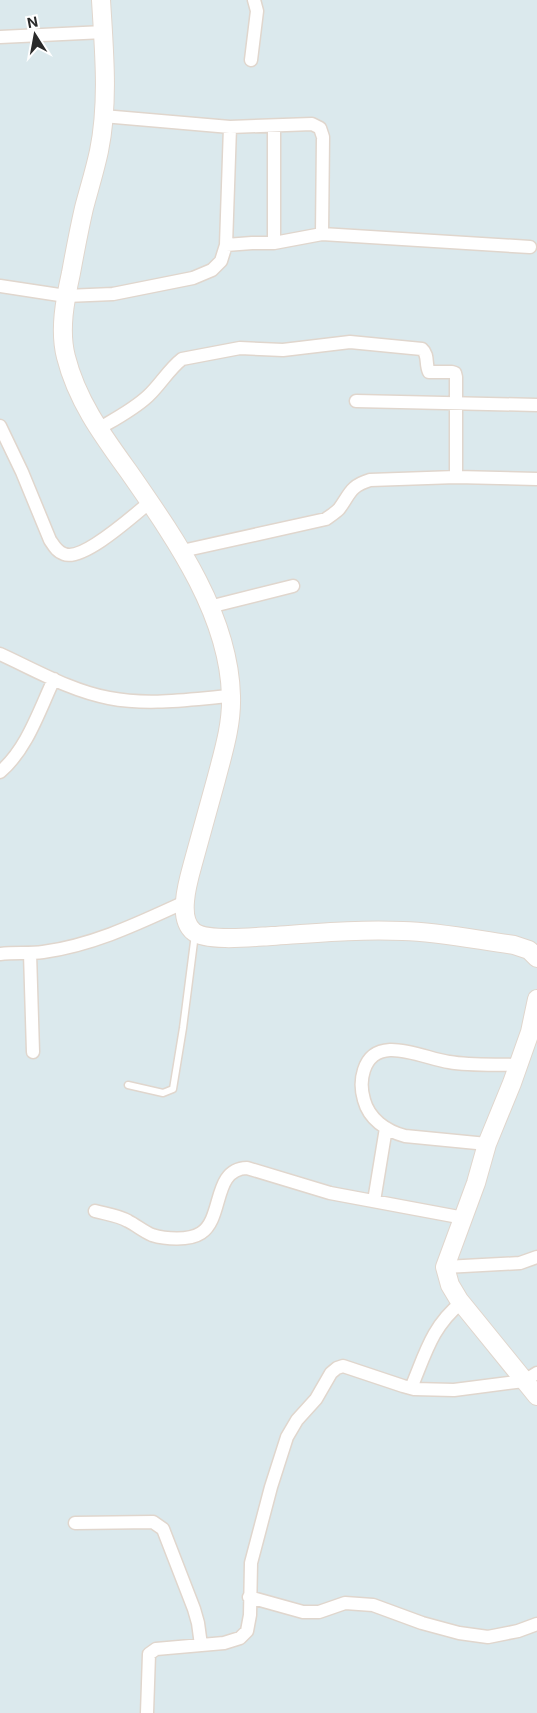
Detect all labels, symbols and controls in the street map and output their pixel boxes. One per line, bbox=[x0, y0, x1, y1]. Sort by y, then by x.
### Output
north arrow bbox=[10, 10, 60, 60]
text: N bbox=[26, 12, 39, 31]

